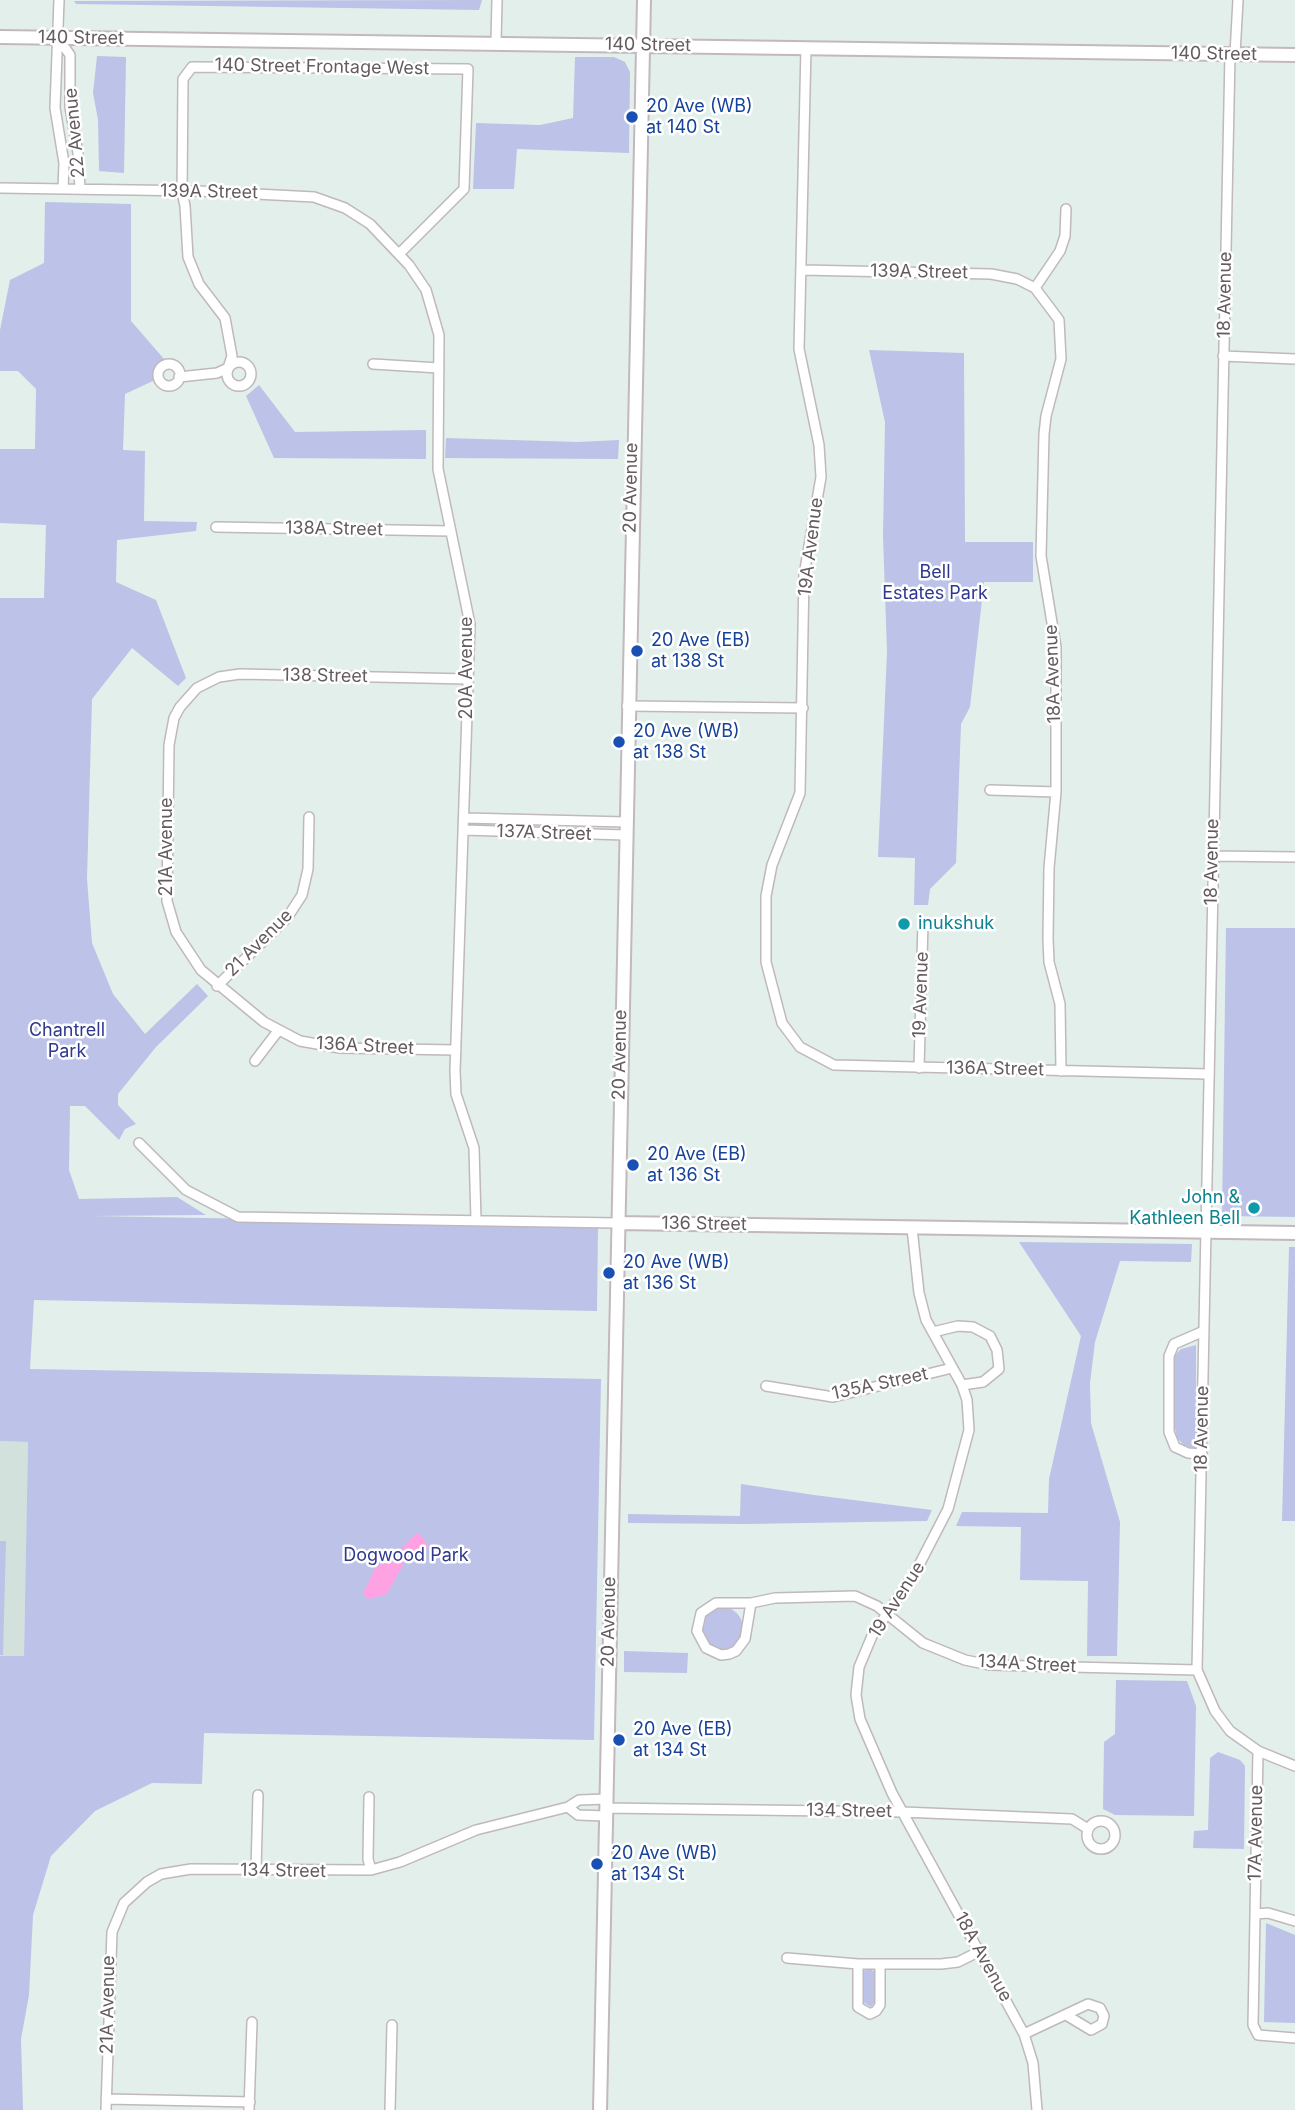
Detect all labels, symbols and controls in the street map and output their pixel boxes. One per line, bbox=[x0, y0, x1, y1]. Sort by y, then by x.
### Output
street label: 140 Street bbox=[38, 26, 124, 50]
street label: 140 Street bbox=[605, 33, 691, 57]
street label: 140 Street bbox=[1171, 42, 1257, 66]
street label: 140 Street Frontage West bbox=[215, 54, 429, 80]
street label: 22 Avenue bbox=[60, 87, 90, 179]
place label: 20 Ave (WB) at 140 St bbox=[646, 96, 753, 138]
marker: 20 Ave (WB) at 140 St bbox=[624, 109, 640, 125]
street label: 139A Street bbox=[160, 180, 258, 204]
street label: 18 Avenue bbox=[1213, 251, 1237, 339]
street label: 139A Street bbox=[870, 260, 968, 284]
street label: 20 Avenue bbox=[619, 443, 643, 533]
street label: 19A Avenue bbox=[794, 496, 828, 598]
street label: 138A Street bbox=[285, 517, 383, 541]
park label: Bell Estates Park bbox=[882, 562, 988, 604]
street label: 20A Avenue bbox=[456, 616, 478, 720]
street label: 18A Avenue bbox=[1040, 624, 1066, 724]
place label: 20 Ave (EB) at 138 St bbox=[651, 630, 751, 672]
marker: 20 Ave (EB) at 138 St bbox=[629, 643, 645, 659]
street label: 138 Street bbox=[282, 664, 368, 688]
place label: 20 Ave (WB) at 138 St bbox=[633, 721, 740, 764]
marker: 20 Ave (WB) at 138 St bbox=[611, 734, 627, 750]
street label: 21A Avenue bbox=[156, 797, 178, 897]
street label: 18 Avenue bbox=[1200, 818, 1224, 906]
street label: 137A Street bbox=[496, 821, 592, 845]
street label: 21 Avenue bbox=[221, 905, 297, 981]
place label: inukshuk bbox=[918, 913, 994, 935]
marker: inukshuk bbox=[896, 916, 912, 932]
street label: 19 Avenue bbox=[909, 951, 933, 1039]
street label: 20 Avenue bbox=[608, 1010, 632, 1100]
park label: Chantrell Park bbox=[29, 1020, 105, 1062]
street label: 136A Street bbox=[316, 1033, 414, 1059]
street label: 136A Street bbox=[946, 1057, 1044, 1081]
place label: 20 Ave (EB) at 136 St bbox=[647, 1144, 747, 1186]
marker: 20 Ave (EB) at 136 St bbox=[625, 1157, 641, 1173]
place label: John & Kathleen Bell bbox=[1129, 1187, 1240, 1230]
marker: John & Kathleen Bell bbox=[1246, 1200, 1262, 1216]
street label: 136 Street bbox=[661, 1212, 747, 1236]
place label: 20 Ave (WB) at 136 St bbox=[623, 1252, 730, 1294]
marker: 20 Ave (WB) at 136 St bbox=[601, 1265, 617, 1281]
street label: 135A Street bbox=[830, 1363, 930, 1405]
street label: 18 Avenue bbox=[1190, 1385, 1214, 1473]
park label: Dogwood Park bbox=[343, 1545, 469, 1567]
street label: 19 Avenue bbox=[864, 1558, 930, 1642]
street label: 20 Avenue bbox=[597, 1577, 621, 1667]
street label: 134A Street bbox=[977, 1651, 1077, 1677]
place label: 20 Ave (EB) at 134 St bbox=[633, 1719, 733, 1762]
marker: 20 Ave (EB) at 134 St bbox=[611, 1732, 627, 1748]
street label: 17A Avenue bbox=[1244, 1785, 1268, 1881]
street label: 134 Street bbox=[806, 1799, 892, 1823]
place label: 20 Ave (WB) at 134 St bbox=[611, 1843, 718, 1885]
marker: 20 Ave (WB) at 134 St bbox=[589, 1856, 605, 1872]
street label: 134 Street bbox=[240, 1859, 326, 1883]
street label: 18A Avenue bbox=[950, 1908, 1016, 2006]
street label: 21A Avenue bbox=[96, 1955, 120, 2055]

